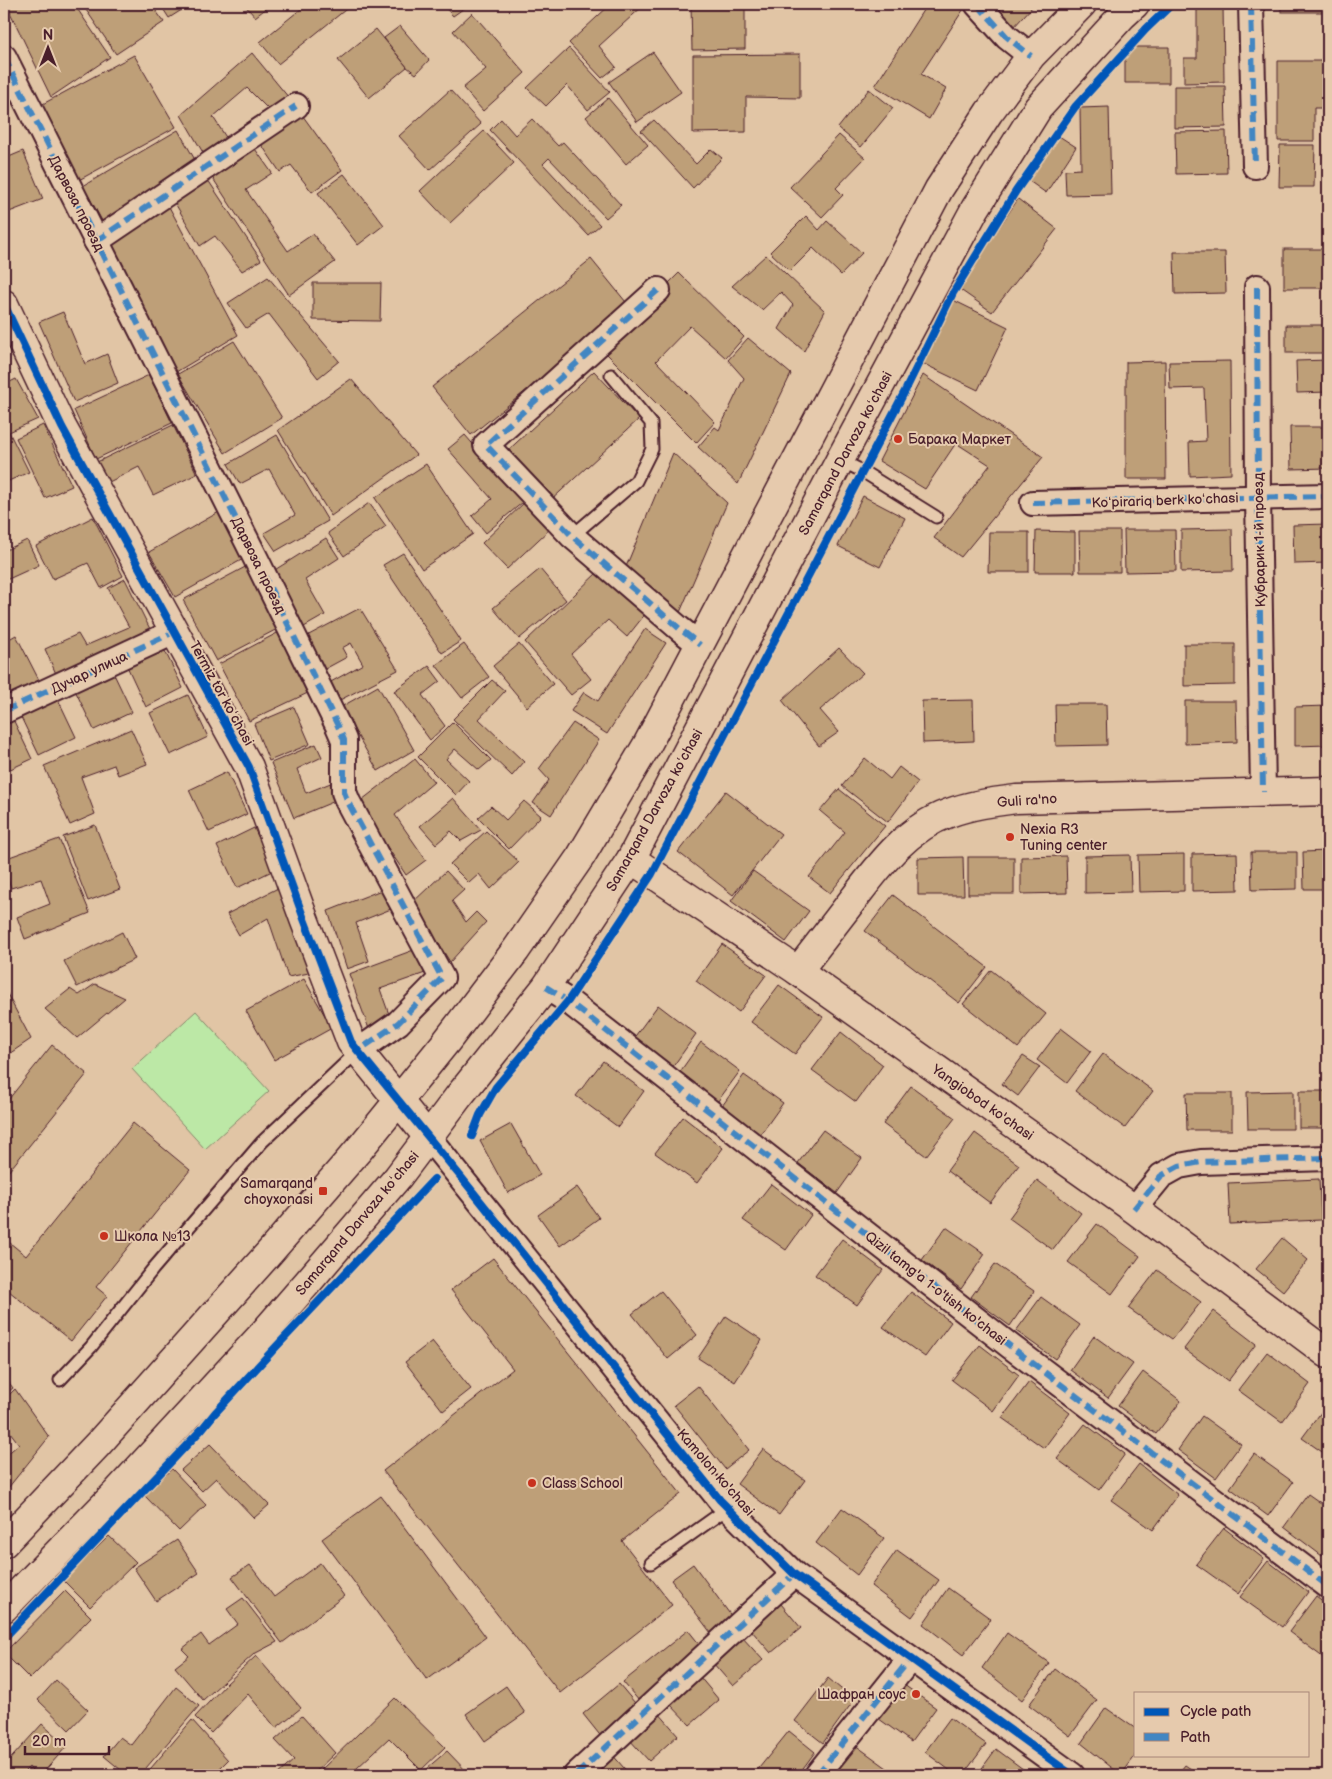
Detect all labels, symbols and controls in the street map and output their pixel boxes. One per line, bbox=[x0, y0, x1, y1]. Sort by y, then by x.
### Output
north arrow bbox=[22, 22, 72, 72]
text: N bbox=[43, 27, 53, 44]
street label: Дарвоза проезд bbox=[45, 152, 108, 255]
street label: Samarqand Darvoza koʻchasi bbox=[795, 368, 896, 538]
place label: Барака Маркет bbox=[908, 431, 1012, 448]
marker: Барака Маркет bbox=[892, 433, 904, 445]
street label: Кубрарик 1-й проезд bbox=[1250, 472, 1269, 608]
street label: Koʻpirariq berk koʻchasi bbox=[1091, 489, 1239, 512]
street label: Дарвоза проезд bbox=[228, 514, 290, 617]
street label: Termiz tor koʻchasi bbox=[186, 638, 257, 749]
street label: Дучар улица bbox=[48, 647, 131, 698]
street label: Samarqand Darvoza koʻchasi bbox=[603, 726, 706, 894]
street label: Guli ra'no bbox=[996, 790, 1058, 811]
place label: Nexia R3 Tuning center bbox=[1020, 821, 1108, 854]
marker: Nexia R3 Tuning center bbox=[1004, 831, 1016, 843]
street label: Yangiobod ko'chasi bbox=[928, 1060, 1037, 1144]
street label: Samarqand Darvoza koʻchasi bbox=[292, 1148, 423, 1299]
place label: Samarqand choyxonasi bbox=[240, 1175, 313, 1208]
marker: Samarqand choyxonasi bbox=[317, 1185, 329, 1197]
place label: Школа №13 bbox=[114, 1228, 191, 1245]
street label: Qizil tamg'a 1-o'tish ko'chasi bbox=[861, 1228, 1010, 1349]
marker: Школа №13 bbox=[98, 1230, 110, 1242]
street label: Kamolon ko'chasi bbox=[673, 1425, 758, 1519]
place label: Class School bbox=[542, 1475, 623, 1492]
marker: Class School bbox=[526, 1477, 538, 1489]
place label: Шафран соус bbox=[817, 1686, 906, 1703]
marker: Шафран соус bbox=[910, 1688, 922, 1700]
legend bbox=[1134, 1692, 1310, 1756]
text: Cycle path bbox=[1180, 1702, 1251, 1721]
scale bar bbox=[25, 1724, 109, 1756]
text: Path bbox=[1180, 1728, 1210, 1747]
text: 20 m bbox=[32, 1732, 66, 1751]

